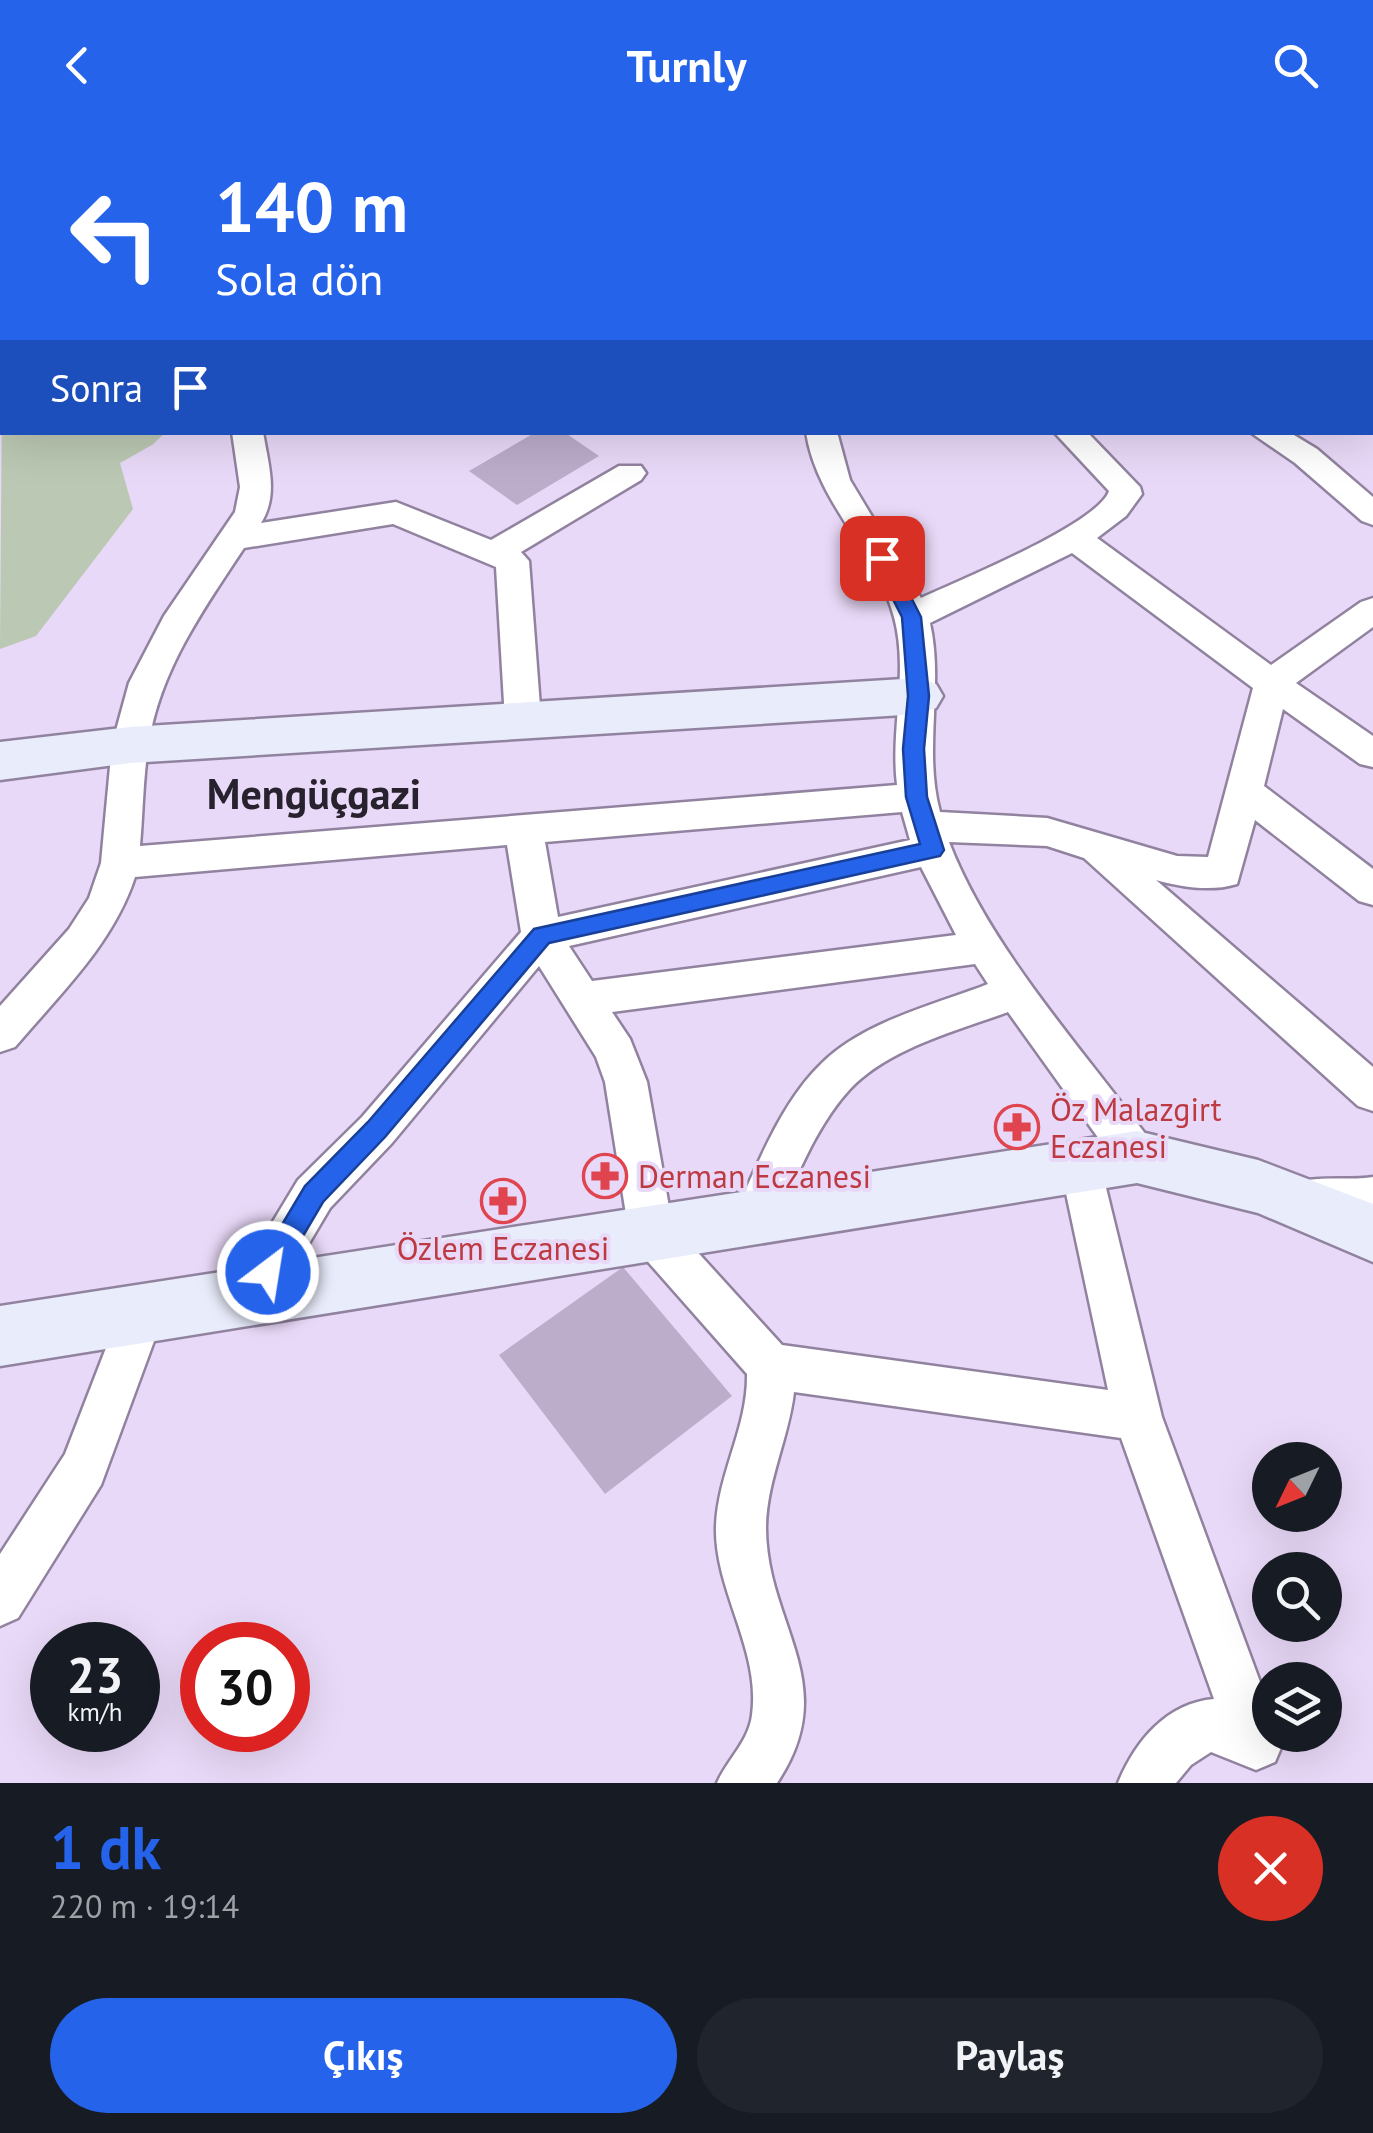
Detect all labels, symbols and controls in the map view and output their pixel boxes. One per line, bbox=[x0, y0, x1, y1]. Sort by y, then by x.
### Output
text: Turnly bbox=[626, 36, 747, 94]
icon: back bbox=[50, 38, 105, 93]
icon: search bbox=[1268, 38, 1323, 93]
text: 140 m bbox=[215, 161, 408, 251]
icon: left bbox=[50, 170, 180, 300]
text: Sola dön bbox=[215, 249, 383, 307]
icon: arrive bbox=[163, 360, 218, 415]
text: Sonra bbox=[50, 363, 143, 412]
pin bbox=[840, 516, 925, 601]
icon: arrive bbox=[855, 531, 910, 586]
district label: Mengüçgazi bbox=[207, 766, 421, 821]
place label: Öz Malazgirt Eczanesi bbox=[1050, 1088, 1222, 1167]
pharmacy icon: Öz Malazgirt Eczanesi bbox=[994, 1104, 1040, 1150]
pharmacy icon: Derman Eczanesi bbox=[582, 1153, 628, 1199]
place label: Derman Eczanesi bbox=[638, 1155, 871, 1197]
pharmacy icon: Özlem Eczanesi bbox=[480, 1178, 526, 1224]
position arrow bbox=[216, 1220, 320, 1324]
place label: Özlem Eczanesi bbox=[397, 1227, 609, 1269]
north arrow bbox=[1252, 1442, 1342, 1532]
map controls bbox=[1252, 1442, 1342, 1752]
button: search bbox=[1252, 1552, 1342, 1642]
speed limit sign: 30 bbox=[180, 1622, 310, 1752]
text: 23 bbox=[67, 1642, 123, 1707]
button: layers bbox=[1252, 1662, 1342, 1752]
text: km/h bbox=[68, 1696, 122, 1728]
text: 1 dk bbox=[50, 1808, 161, 1886]
button: close bbox=[1218, 1816, 1323, 1921]
text: 220 m · 19:14 bbox=[50, 1885, 239, 1927]
button: Çıkış bbox=[50, 1998, 677, 2113]
button: Paylaş bbox=[697, 1998, 1323, 2113]

